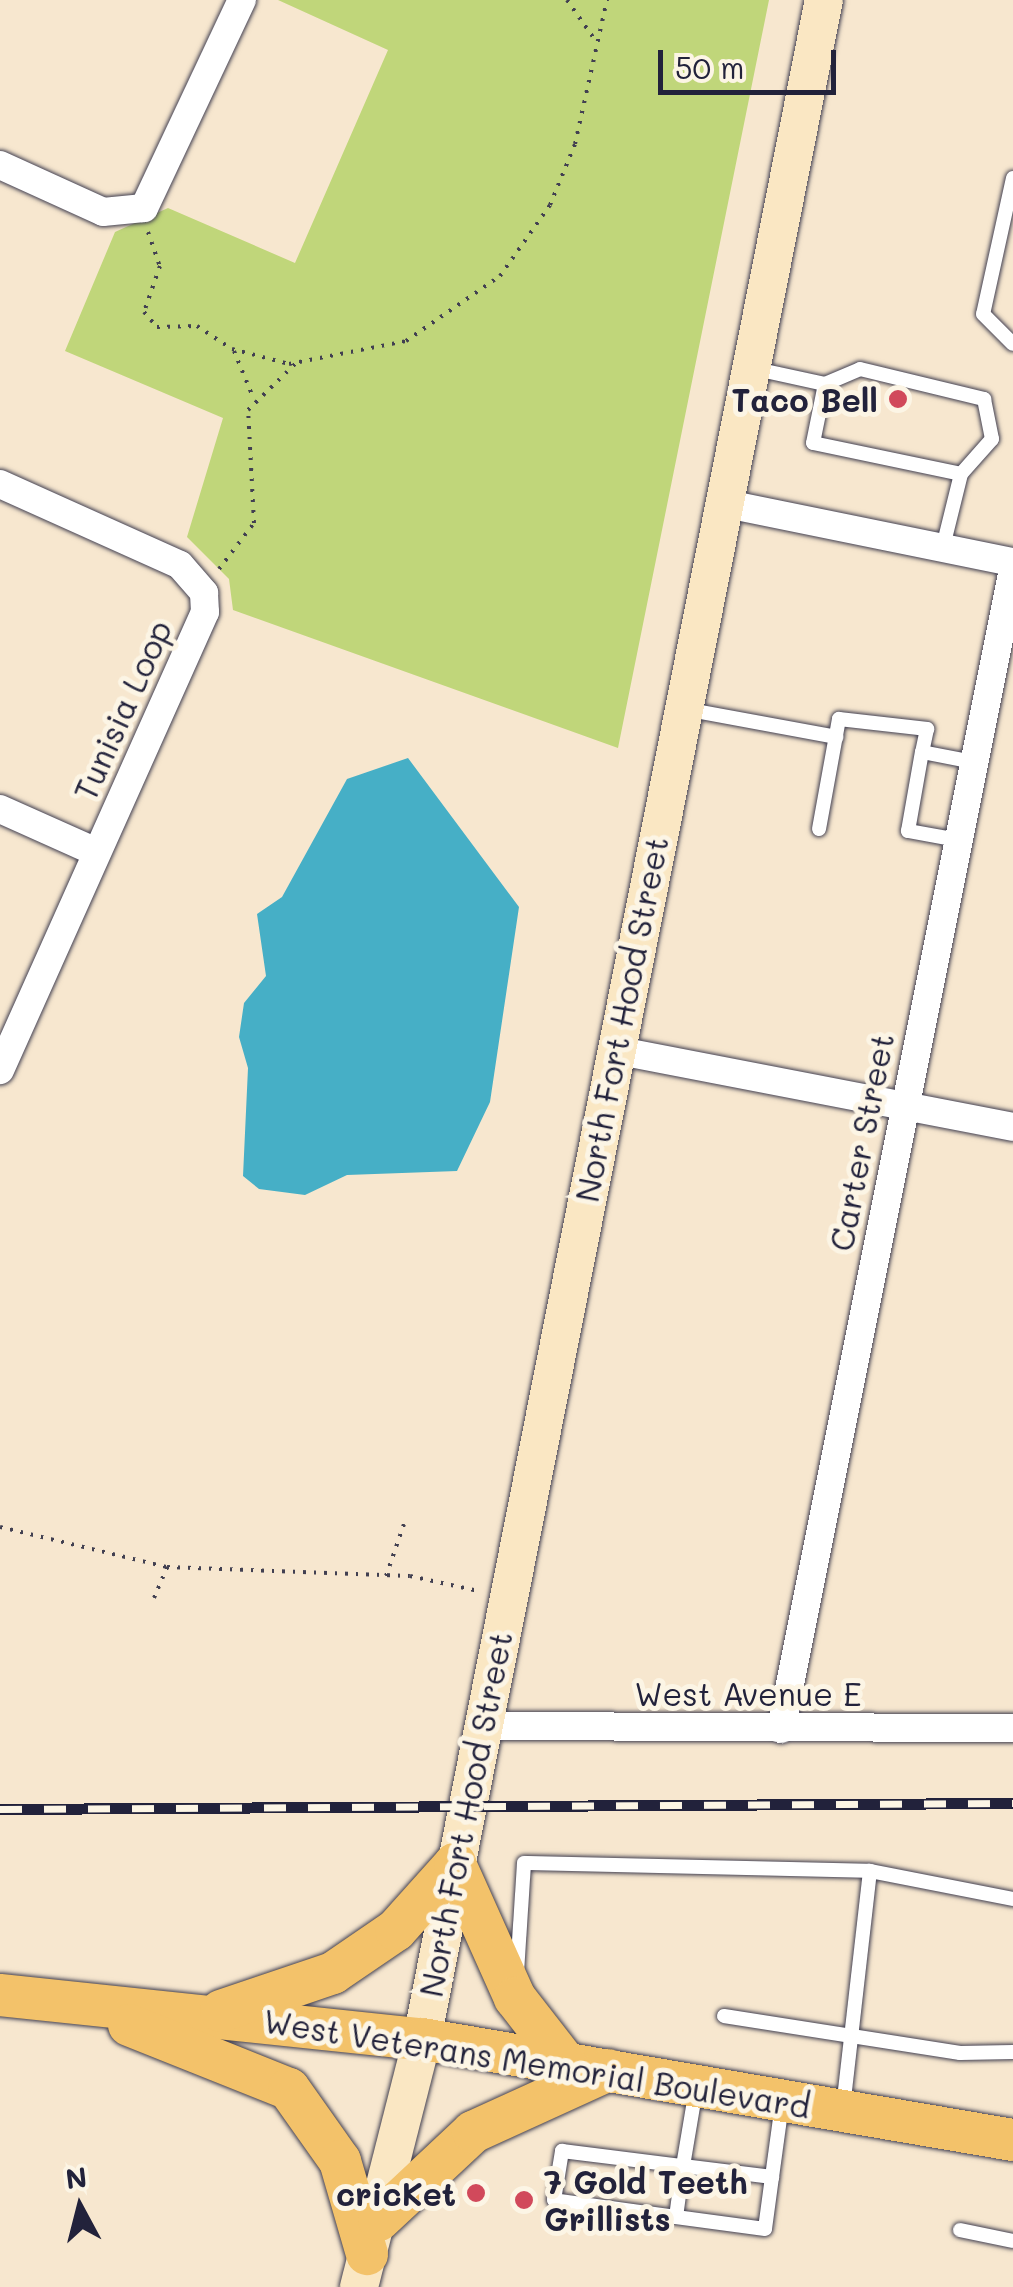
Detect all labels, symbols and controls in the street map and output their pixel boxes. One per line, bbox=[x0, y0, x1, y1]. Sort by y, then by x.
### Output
scale bar bbox=[663, 30, 840, 92]
text: 50 m bbox=[675, 47, 745, 87]
place label: Taco Bell bbox=[731, 380, 878, 418]
marker: Taco Bell bbox=[887, 388, 909, 410]
street label: Tunisia Loop bbox=[65, 614, 179, 806]
street label: North Fort Hood Street bbox=[567, 833, 675, 1205]
street label: Carter Street bbox=[821, 1030, 901, 1254]
street label: North Fort Hood Street bbox=[411, 1628, 519, 2000]
street label: West Avenue E bbox=[634, 1674, 862, 1712]
street label: West Veterans Memorial Boulevard bbox=[261, 2001, 813, 2125]
north arrow bbox=[30, 2157, 130, 2257]
text: N bbox=[64, 2158, 89, 2196]
place label: 7 Gold Teeth Grillists bbox=[544, 2163, 748, 2238]
place label: cricKet bbox=[336, 2174, 456, 2212]
marker: cricKet bbox=[465, 2182, 487, 2204]
marker: 7 Gold Teeth Grillists bbox=[513, 2189, 535, 2211]

